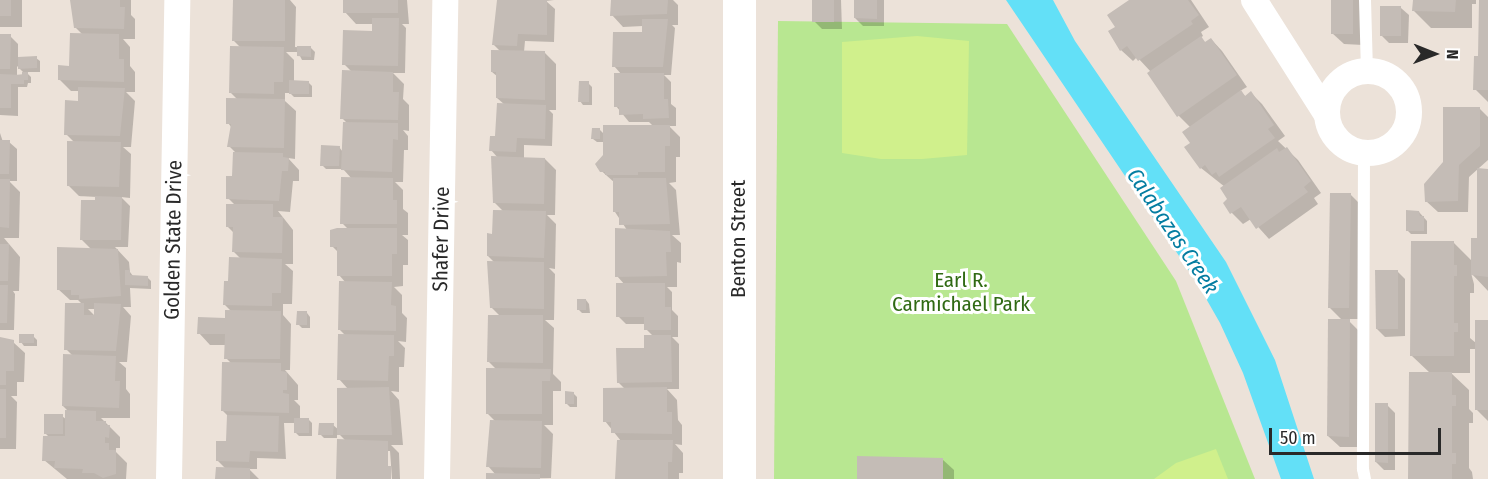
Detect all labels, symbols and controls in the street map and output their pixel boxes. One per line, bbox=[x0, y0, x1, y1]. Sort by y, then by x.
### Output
north arrow bbox=[1404, 24, 1464, 84]
text: N bbox=[1443, 49, 1462, 59]
street label: Golden State Drive bbox=[159, 160, 187, 320]
water label: Calabazas Creek bbox=[1121, 163, 1225, 299]
street label: Benton Street bbox=[725, 180, 751, 298]
street label: Shafer Drive bbox=[427, 186, 455, 292]
park label: Earl R. Carmichael Park bbox=[892, 267, 1030, 317]
scale bar bbox=[1272, 416, 1444, 454]
text: 50 m bbox=[1280, 427, 1316, 449]

